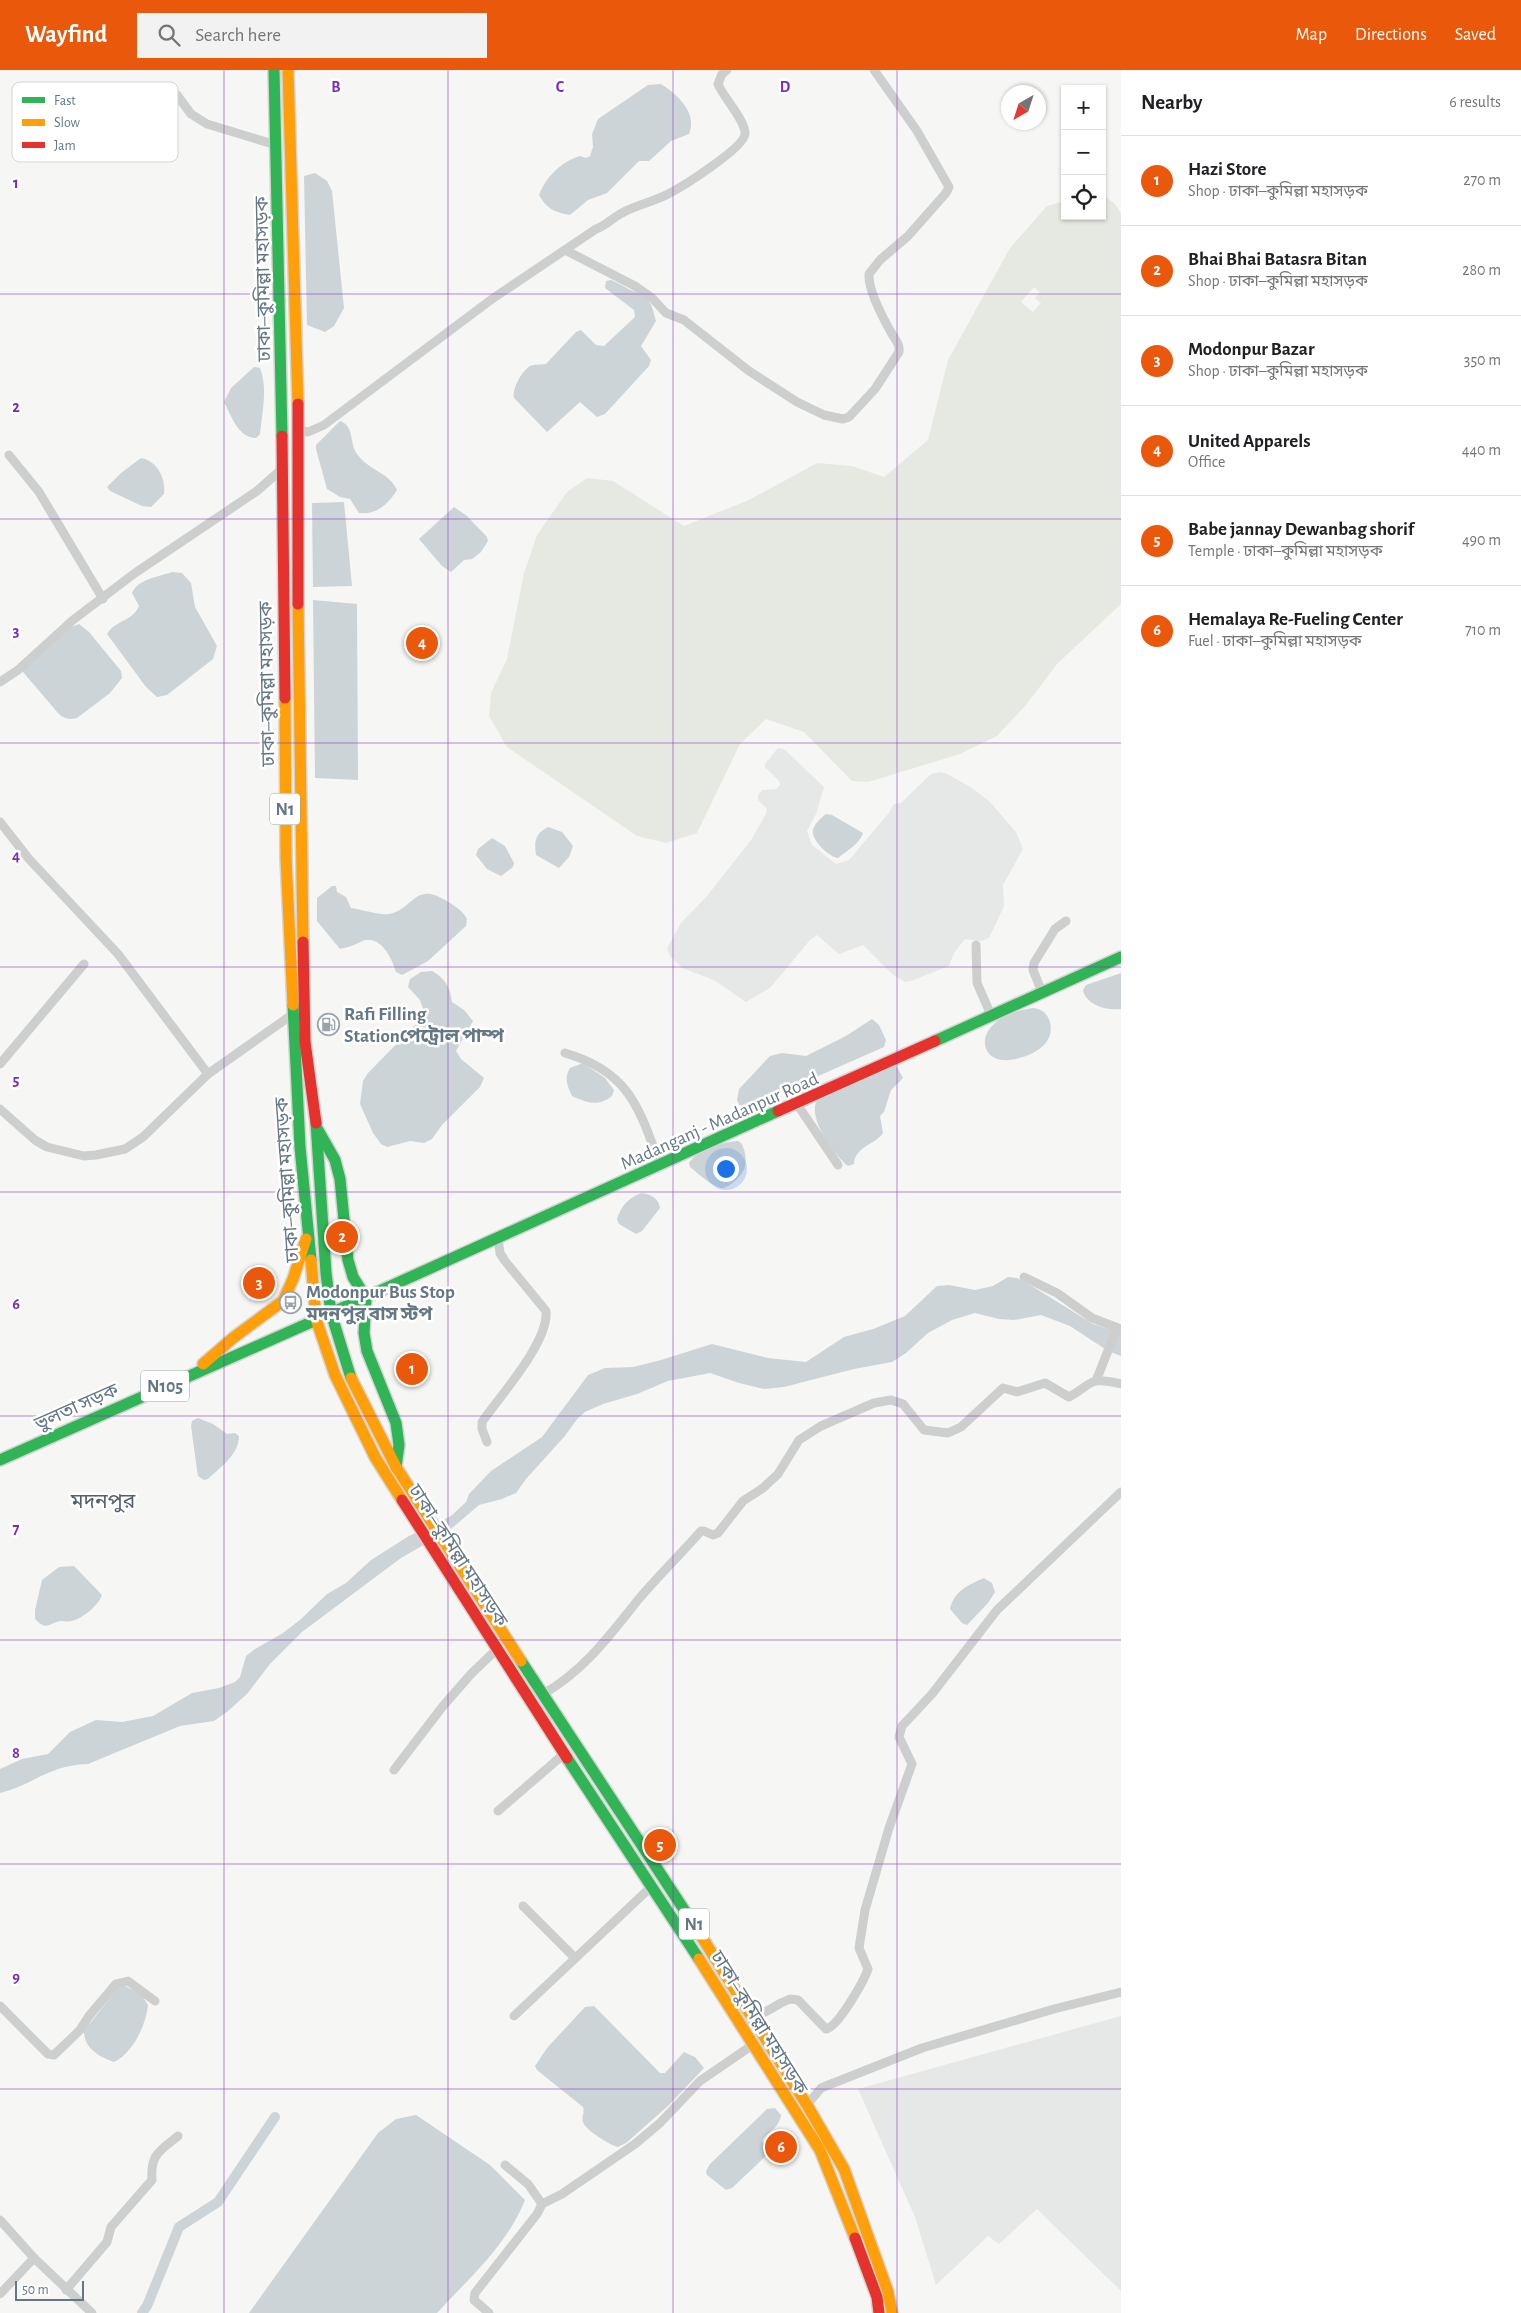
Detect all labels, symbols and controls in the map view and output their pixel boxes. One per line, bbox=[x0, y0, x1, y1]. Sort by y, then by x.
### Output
search box bbox=[137, 13, 487, 58]
icon: search bbox=[155, 21, 183, 49]
text: Wayfind bbox=[25, 23, 107, 47]
text: Search here bbox=[195, 26, 281, 45]
text: Map bbox=[1296, 26, 1327, 44]
text: Directions bbox=[1355, 26, 1427, 44]
text: Saved bbox=[1455, 26, 1496, 44]
text: B bbox=[331, 79, 341, 95]
text: C bbox=[556, 79, 565, 95]
text: D bbox=[780, 79, 791, 95]
legend bbox=[12, 82, 178, 162]
north arrow bbox=[1001, 85, 1046, 130]
map controls bbox=[1061, 85, 1106, 220]
button: + bbox=[1061, 85, 1106, 130]
text: Nearby bbox=[1141, 92, 1202, 113]
text: Fast bbox=[54, 94, 76, 108]
text: 6 results bbox=[1449, 94, 1501, 110]
text: Slow bbox=[54, 116, 81, 130]
button: − bbox=[1061, 130, 1106, 175]
text: Jam bbox=[54, 139, 76, 153]
text: Hazi Store bbox=[1188, 160, 1267, 179]
text: 1 bbox=[1154, 172, 1160, 188]
text: 270 m bbox=[1463, 172, 1501, 188]
text: 1 bbox=[13, 175, 19, 191]
button: locate bbox=[1061, 175, 1106, 220]
text: Shop · ঢাকা–কুমিল্লা মহাসড়ক bbox=[1188, 183, 1368, 199]
street label: ঢাকা–কুমিল্লা মহাসড়ক bbox=[250, 196, 275, 363]
text: Bhai Bhai Batasra Bitan bbox=[1188, 250, 1367, 269]
text: 2 bbox=[1153, 262, 1161, 278]
text: 280 m bbox=[1462, 262, 1501, 278]
text: Shop · ঢাকা–কুমিল্লা মহাসড়ক bbox=[1188, 273, 1368, 289]
text: Modonpur Bazar bbox=[1188, 340, 1315, 359]
text: 3 bbox=[1154, 352, 1160, 368]
text: 350 m bbox=[1464, 352, 1501, 368]
text: Shop · ঢাকা–কুমিল্লা মহাসড়ক bbox=[1188, 363, 1368, 379]
text: 2 bbox=[12, 399, 20, 415]
text: United Apparels bbox=[1188, 432, 1310, 451]
text: 4 bbox=[1153, 442, 1161, 458]
text: 440 m bbox=[1462, 442, 1501, 458]
text: Office bbox=[1188, 454, 1225, 470]
text: Babe jannay Dewanbag shorif bbox=[1188, 520, 1414, 539]
text: 5 bbox=[1154, 532, 1160, 548]
text: 490 m bbox=[1462, 532, 1501, 548]
text: Temple · ঢাকা–কুমিল্লা মহাসড়ক bbox=[1188, 543, 1383, 559]
street label: ঢাকা–কুমিল্লা মহাসড়ক bbox=[254, 601, 279, 768]
text: Hemalaya Re-Fueling Center bbox=[1188, 610, 1403, 629]
text: 6 bbox=[1153, 622, 1161, 638]
text: 710 m bbox=[1465, 622, 1501, 638]
text: 3 bbox=[13, 623, 20, 639]
pin: 4 bbox=[406, 624, 438, 662]
text: Fuel · ঢাকা–কুমিল্লা মহাসড়ক bbox=[1188, 633, 1362, 649]
road number: N1 bbox=[270, 794, 300, 824]
text: 4 bbox=[12, 848, 20, 864]
place label: Rafi Filling Stationপেট্রোল পাম্প bbox=[344, 1005, 505, 1046]
fuel station icon: Rafi Filling Stationপেট্রোল পাম্প bbox=[316, 1012, 340, 1036]
street label: Madanganj - Madanpur Road bbox=[618, 1069, 822, 1174]
text: 5 bbox=[13, 1072, 20, 1088]
street label: ঢাকা–কুমিল্লা মহাসড়ক bbox=[269, 1096, 304, 1264]
your location bbox=[713, 1156, 739, 1182]
pin: 2 bbox=[326, 1218, 358, 1256]
pin: 3 bbox=[243, 1264, 275, 1302]
place label: Modonpur Bus Stop মদনপুর বাস স্টপ bbox=[305, 1283, 455, 1325]
bus stop icon: Modonpur Bus Stop মদনপুর বাস স্টপ bbox=[278, 1290, 302, 1314]
text: 6 bbox=[12, 1296, 20, 1312]
pin: 1 bbox=[396, 1350, 428, 1388]
road number: N105 bbox=[141, 1370, 189, 1402]
street label: ভুলতা সড়ক bbox=[31, 1380, 122, 1436]
street label: ঢাকা–কুমিল্লা মহাসড়ক bbox=[403, 1479, 514, 1631]
district label: মদনপুর bbox=[70, 1491, 136, 1513]
text: 7 bbox=[13, 1521, 20, 1537]
text: 8 bbox=[12, 1745, 20, 1761]
pin: 5 bbox=[644, 1826, 676, 1864]
road number: N1 bbox=[679, 1908, 709, 1940]
street label: ঢাকা–কুমিল্লা মহাসড়ক bbox=[706, 1945, 813, 2099]
text: 9 bbox=[12, 1969, 20, 1985]
pin: 6 bbox=[765, 2128, 797, 2166]
scale bar bbox=[15, 2278, 84, 2301]
text: 50 m bbox=[22, 2283, 49, 2297]

